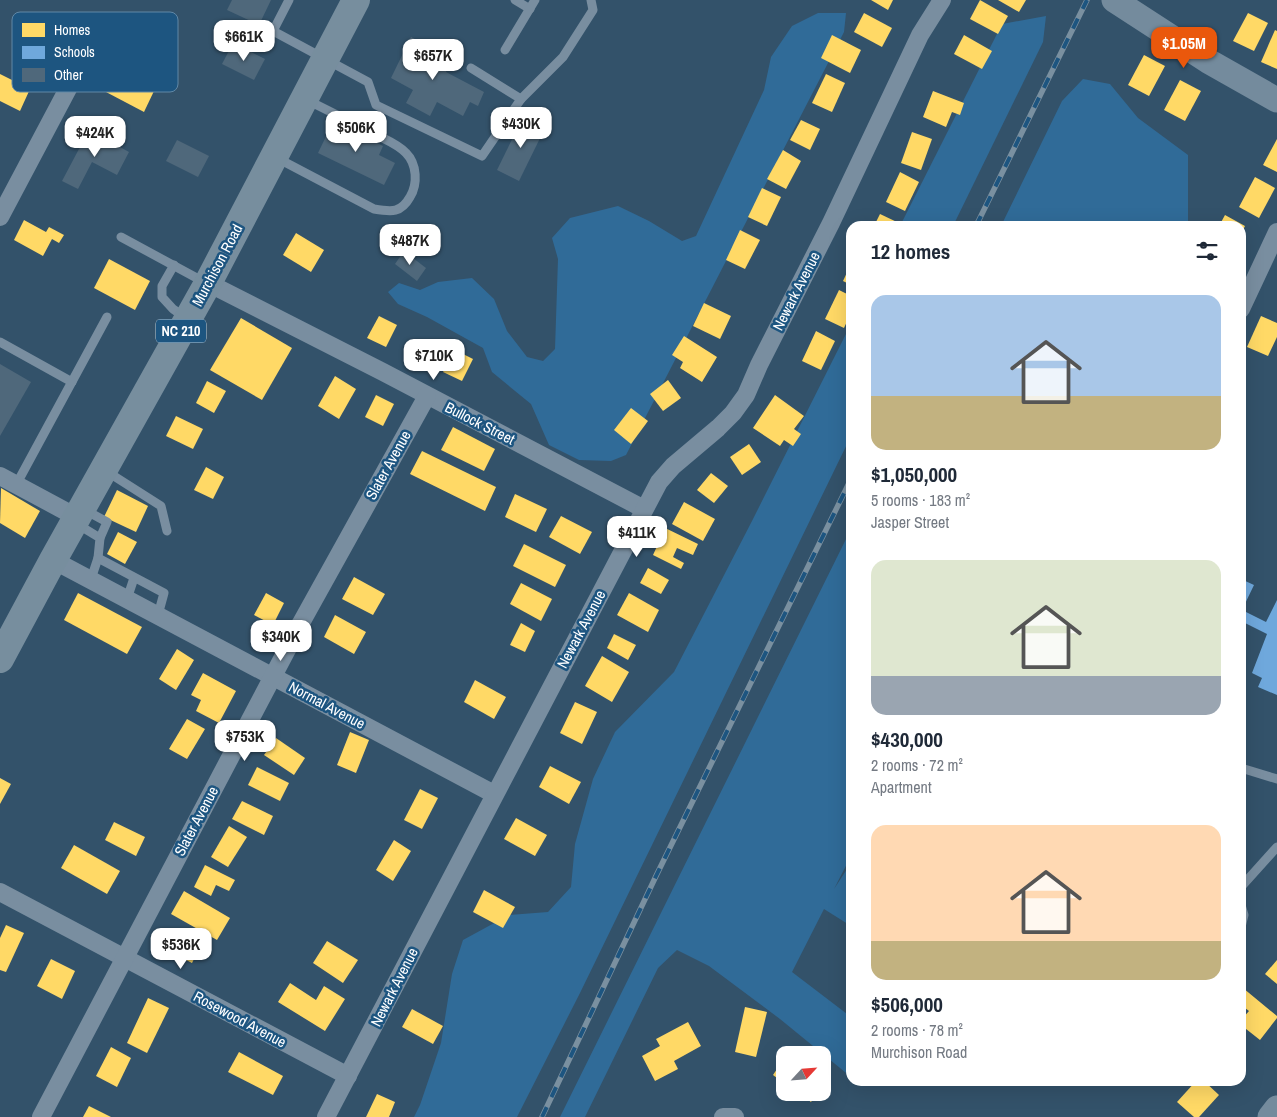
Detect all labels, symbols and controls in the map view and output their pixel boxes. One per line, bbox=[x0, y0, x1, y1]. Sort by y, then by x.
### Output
legend bbox=[12, 12, 178, 92]
pin: $661K bbox=[209, 20, 279, 62]
text: Homes bbox=[54, 21, 91, 39]
text: $661K bbox=[225, 25, 263, 47]
pin: $1.05M bbox=[1143, 27, 1225, 69]
text: $1.05M bbox=[1162, 32, 1206, 54]
pin: $657K bbox=[398, 38, 468, 81]
text: Schools bbox=[54, 43, 95, 61]
text: $657K bbox=[414, 44, 452, 66]
text: Other bbox=[54, 66, 83, 84]
pin: $430K bbox=[486, 106, 556, 149]
pin: $506K bbox=[321, 110, 391, 153]
text: $430K bbox=[502, 112, 540, 134]
pin: $424K bbox=[60, 116, 130, 158]
text: $506K bbox=[337, 116, 375, 138]
text: $424K bbox=[76, 121, 114, 143]
street label: Murchison Road bbox=[187, 220, 247, 310]
pin: $487K bbox=[375, 224, 445, 266]
text: $487K bbox=[391, 229, 429, 251]
text: 12 homes bbox=[871, 237, 950, 266]
icon: filters bbox=[1193, 237, 1221, 265]
street label: Newark Avenue bbox=[767, 248, 825, 334]
road number: NC 210 bbox=[156, 320, 206, 342]
icon: home bbox=[1001, 327, 1091, 417]
pin: $710K bbox=[399, 338, 469, 381]
text: $710K bbox=[415, 344, 453, 366]
street label: Bullock Street bbox=[441, 396, 519, 450]
street label: Slater Avenue bbox=[360, 426, 416, 503]
text: $1,050,000 bbox=[871, 460, 957, 489]
text: 5 rooms · 183 m² bbox=[871, 489, 970, 511]
text: Jasper Street bbox=[871, 511, 949, 533]
pin: $411K bbox=[602, 516, 672, 558]
text: $411K bbox=[618, 521, 656, 543]
street label: Newark Avenue bbox=[552, 586, 611, 672]
icon: home bbox=[1001, 592, 1091, 682]
pin: $340K bbox=[246, 620, 316, 662]
text: $340K bbox=[262, 625, 300, 647]
street label: Normal Avenue bbox=[285, 676, 369, 734]
pin: $753K bbox=[210, 720, 280, 762]
text: $753K bbox=[226, 725, 264, 747]
text: $430,000 bbox=[871, 725, 943, 754]
text: 2 rooms · 72 m² bbox=[871, 754, 963, 776]
text: Apartment bbox=[871, 776, 932, 798]
street label: Slater Avenue bbox=[169, 782, 223, 860]
icon: home bbox=[1001, 857, 1091, 947]
pin: $536K bbox=[146, 928, 216, 970]
text: $536K bbox=[162, 933, 200, 955]
street label: Newark Avenue bbox=[365, 944, 423, 1030]
street label: Rosewood Avenue bbox=[190, 986, 290, 1052]
text: $506,000 bbox=[871, 990, 943, 1019]
text: 2 rooms · 78 m² bbox=[871, 1019, 963, 1041]
text: Murchison Road bbox=[871, 1041, 967, 1063]
north arrow bbox=[776, 1046, 831, 1101]
map controls bbox=[776, 1046, 831, 1101]

